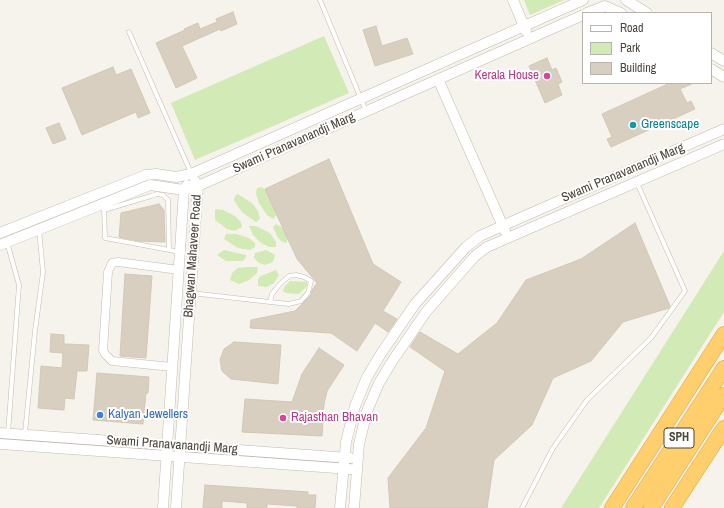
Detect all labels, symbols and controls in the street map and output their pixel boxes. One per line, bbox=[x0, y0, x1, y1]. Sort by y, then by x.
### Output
legend bbox=[582, 12, 712, 84]
text: Road bbox=[620, 20, 644, 36]
text: Park bbox=[620, 40, 640, 56]
text: Building bbox=[620, 60, 656, 76]
place label: Kerala House bbox=[474, 68, 539, 84]
marker: Kerala House bbox=[542, 71, 552, 81]
street label: Swami Pranavanandji Marg bbox=[231, 109, 357, 177]
place label: Greenscape bbox=[641, 117, 699, 133]
marker: Greenscape bbox=[628, 120, 638, 130]
street label: Swami Pranavanandji Marg bbox=[559, 140, 687, 206]
street label: Bhagwan Mahaveer Road bbox=[181, 194, 205, 318]
place label: Kalyan Jewellers bbox=[108, 407, 188, 423]
marker: Kalyan Jewellers bbox=[95, 410, 105, 420]
place label: Rajasthan Bhavan bbox=[291, 410, 378, 426]
marker: Rajasthan Bhavan bbox=[278, 413, 288, 423]
road number: SPH bbox=[664, 428, 694, 448]
street label: Swami Pranavanandji Marg bbox=[106, 433, 238, 457]

